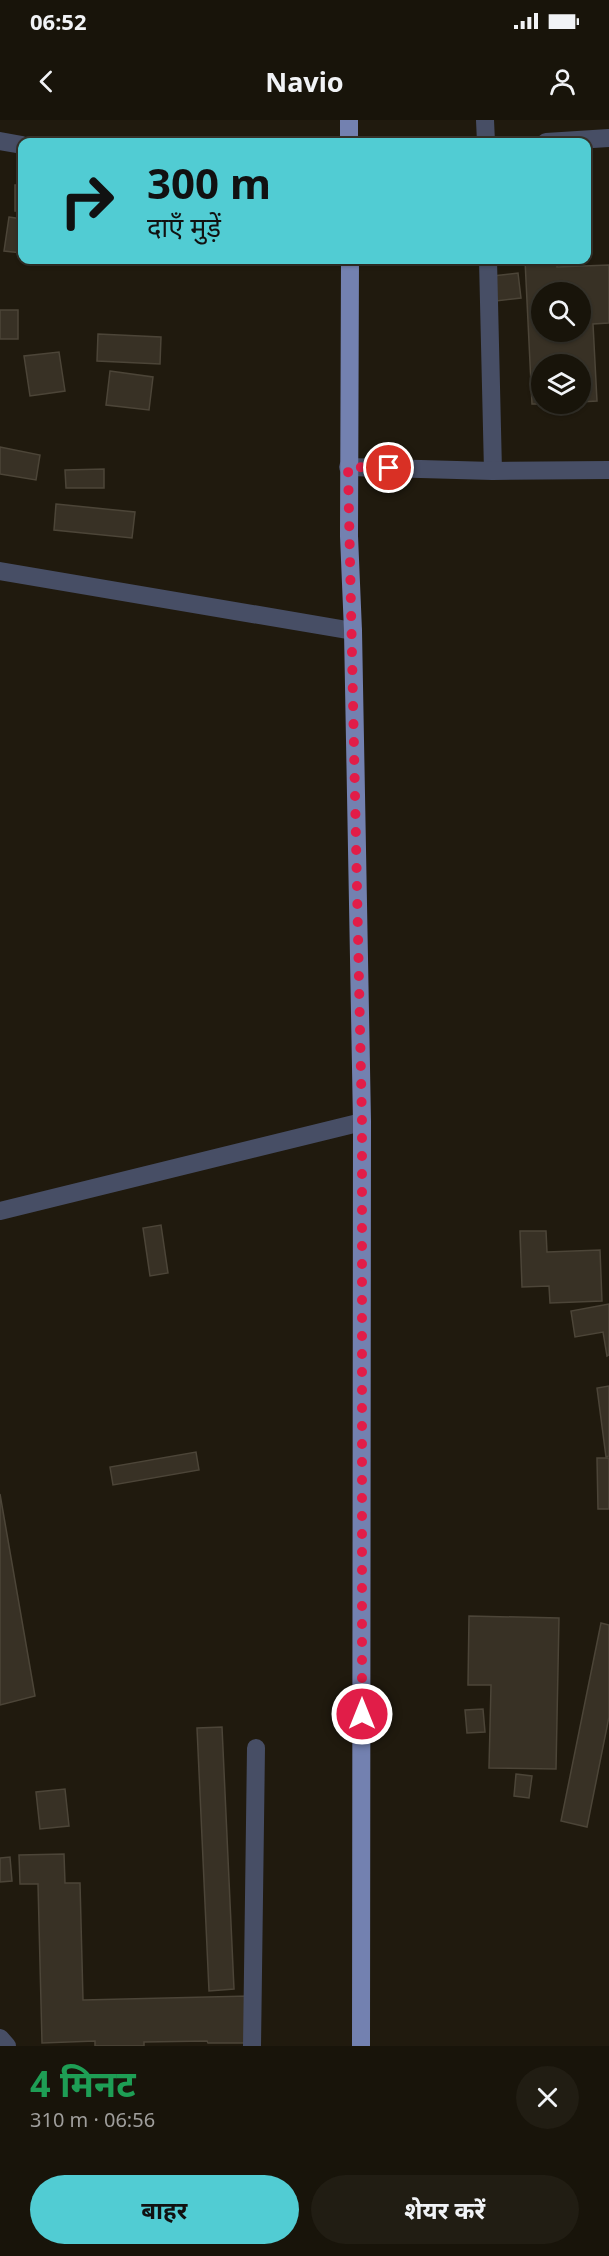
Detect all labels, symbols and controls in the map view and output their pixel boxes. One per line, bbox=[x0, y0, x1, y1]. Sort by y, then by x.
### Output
text: 06:52 bbox=[30, 6, 87, 36]
text: Navio bbox=[265, 63, 344, 100]
icon: back bbox=[30, 65, 63, 98]
icon: person bbox=[546, 65, 579, 98]
text: 300 m bbox=[147, 154, 271, 211]
icon: right bbox=[48, 162, 126, 240]
text: दाएँ मुड़ें bbox=[147, 208, 221, 245]
map controls bbox=[531, 282, 591, 414]
button: search bbox=[531, 282, 591, 342]
button: layers bbox=[531, 354, 591, 414]
pin bbox=[363, 442, 414, 493]
icon: arrive bbox=[372, 451, 405, 484]
position arrow bbox=[330, 1682, 394, 1746]
text: 4 मिनट bbox=[30, 2059, 136, 2108]
button: close bbox=[516, 2066, 579, 2129]
text: 310 m · 06:56 bbox=[30, 2106, 155, 2133]
button: बाहर bbox=[30, 2175, 299, 2244]
button: शेयर करें bbox=[311, 2175, 579, 2244]

